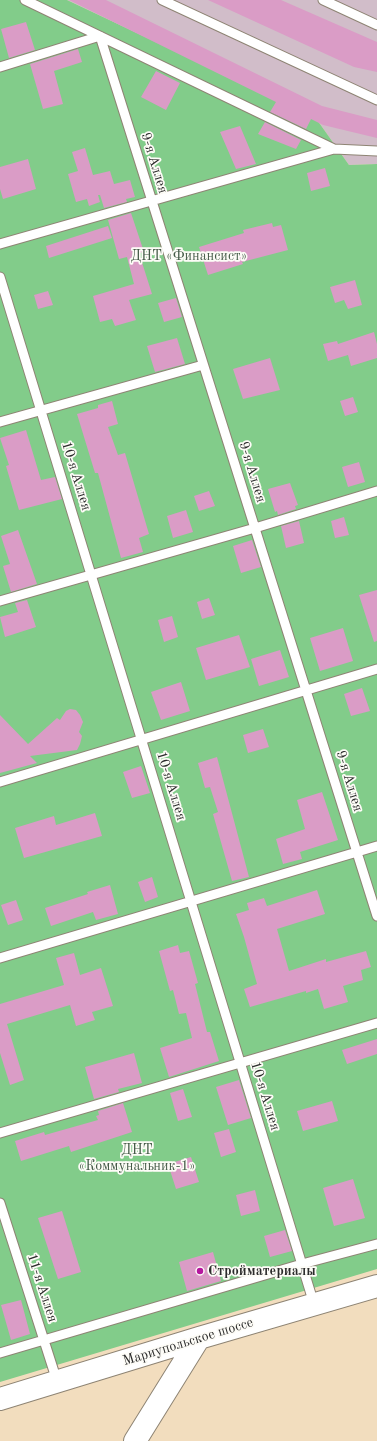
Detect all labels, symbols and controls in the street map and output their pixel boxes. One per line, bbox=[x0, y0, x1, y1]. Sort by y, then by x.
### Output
street label: 9-я Аллея bbox=[137, 130, 171, 196]
park label: ДНТ «Финансист» bbox=[131, 248, 247, 264]
street label: 9-я Аллея bbox=[235, 439, 269, 505]
street label: 10-я Аллея bbox=[58, 440, 94, 512]
street label: 9-я Аллея bbox=[332, 748, 366, 814]
street label: 10-я Аллея bbox=[153, 750, 189, 822]
street label: 10-я Аллея bbox=[247, 1060, 283, 1132]
park label: ДНТ «Коммунальник-1» bbox=[78, 1142, 196, 1174]
street label: 11-я Аллея bbox=[23, 1252, 61, 1324]
place label: Стройматериалы bbox=[208, 1263, 316, 1279]
marker: Стройматериалы bbox=[195, 1266, 205, 1276]
street label: Мариупольское шоссе bbox=[121, 1314, 255, 1370]

